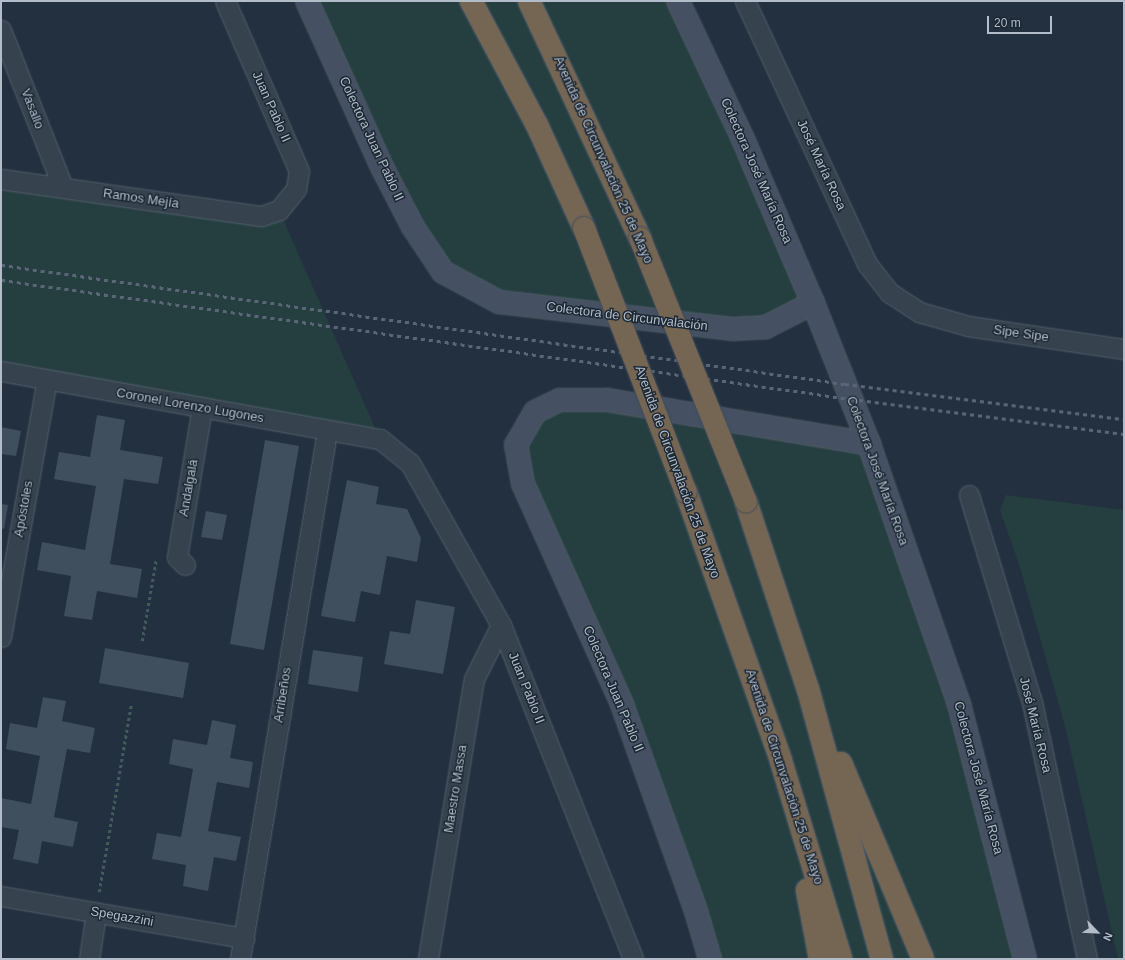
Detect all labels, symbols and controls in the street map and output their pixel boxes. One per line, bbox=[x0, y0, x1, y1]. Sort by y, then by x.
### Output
scale bar bbox=[989, 8, 1054, 34]
text: 20 m bbox=[994, 16, 1021, 30]
street label: Avenida de Circunvalación 25 de Mayo bbox=[550, 54, 656, 266]
street label: Juan Pablo II bbox=[248, 69, 294, 145]
street label: Colectora Juan Pablo II bbox=[335, 74, 407, 204]
street label: Vasallo bbox=[17, 87, 47, 131]
street label: Colectora José María Rosa bbox=[717, 96, 795, 246]
street label: José María Rosa bbox=[793, 117, 849, 213]
street label: Ramos Mejía bbox=[102, 186, 180, 212]
street label: Colectora de Circunvalación bbox=[545, 299, 709, 335]
street label: Sipe Sipe bbox=[992, 322, 1050, 346]
street label: Avenida de Circunvalación 25 de Mayo bbox=[631, 364, 723, 580]
street label: Coronel Lorenzo Lugones bbox=[115, 385, 265, 427]
street label: Colectora José María Rosa bbox=[843, 394, 911, 548]
street label: Andalgalá bbox=[176, 458, 202, 518]
street label: Apóstoles bbox=[11, 480, 37, 538]
street label: Colectora Juan Pablo II bbox=[579, 624, 647, 754]
street label: Juan Pablo II bbox=[505, 650, 547, 726]
street label: Arribeños bbox=[271, 666, 295, 724]
street label: Avenida de Circunvalación 25 de Mayo bbox=[742, 667, 826, 887]
street label: José María Rosa bbox=[1016, 675, 1054, 775]
street label: Colectora José María Rosa bbox=[950, 700, 1006, 856]
street label: Maestro Massa bbox=[441, 744, 471, 834]
street label: Spegazzini bbox=[89, 904, 155, 930]
north arrow bbox=[1077, 912, 1117, 952]
text: N bbox=[1101, 931, 1115, 943]

